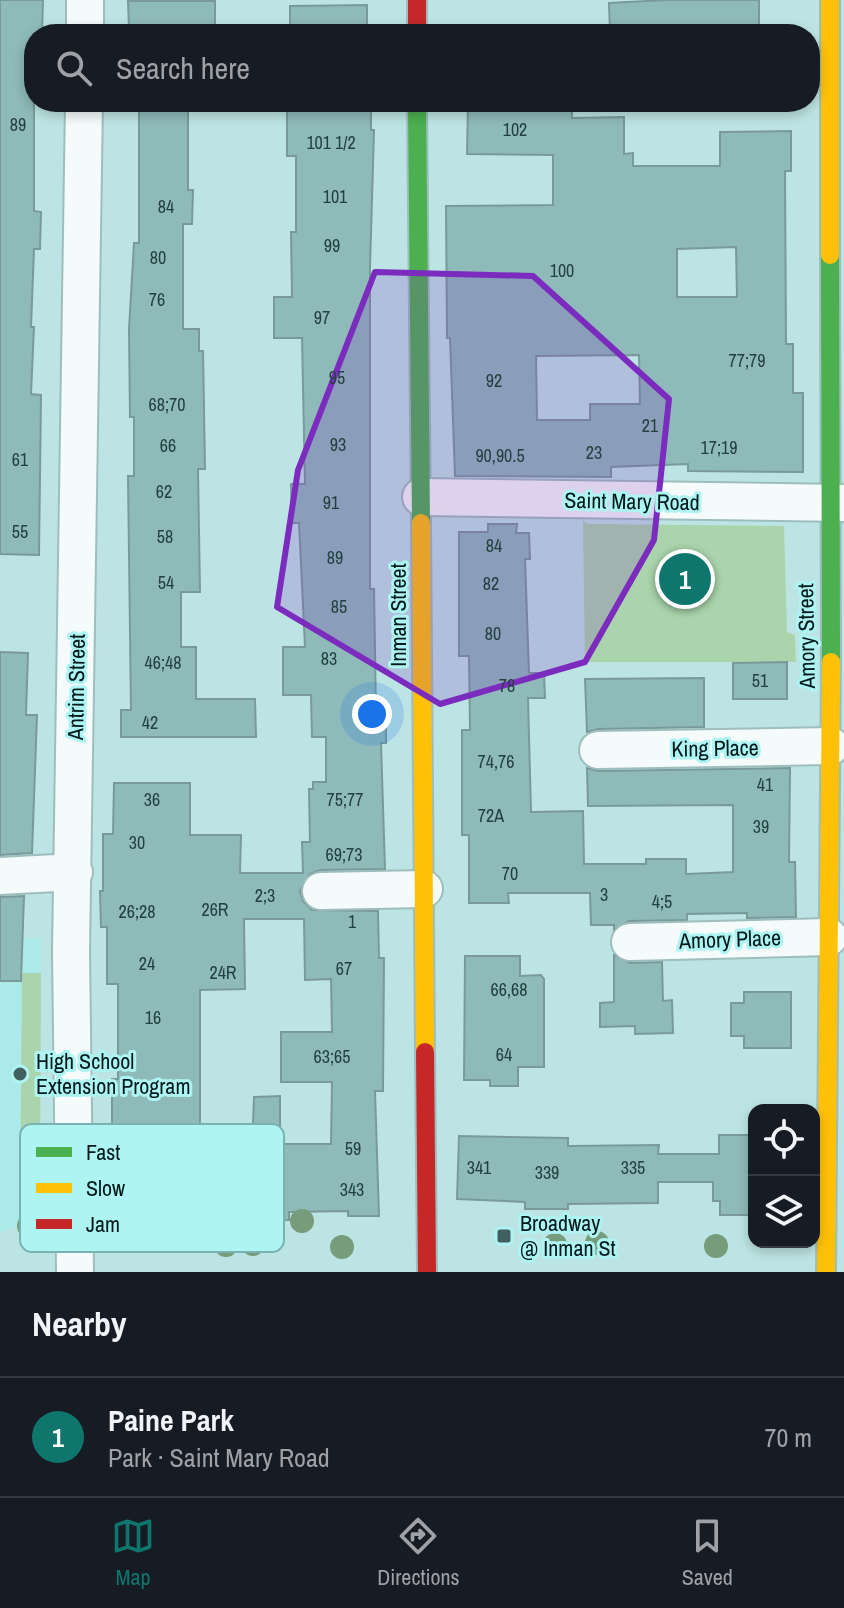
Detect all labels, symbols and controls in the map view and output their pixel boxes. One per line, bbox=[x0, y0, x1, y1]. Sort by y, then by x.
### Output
search box bbox=[24, 24, 820, 112]
icon: search bbox=[52, 46, 96, 90]
text: Search here bbox=[116, 48, 250, 88]
house number: 89 bbox=[10, 112, 26, 137]
house number: 102 bbox=[503, 117, 527, 142]
house number: 101 1/2 bbox=[306, 130, 356, 155]
house number: 101 bbox=[323, 184, 348, 209]
house number: 84 bbox=[158, 194, 174, 219]
house number: 99 bbox=[324, 233, 340, 258]
house number: 80 bbox=[150, 245, 166, 270]
house number: 100 bbox=[550, 258, 574, 283]
house number: 76 bbox=[149, 287, 165, 312]
house number: 97 bbox=[314, 305, 330, 330]
house number: 77;79 bbox=[729, 348, 765, 373]
house number: 95 bbox=[329, 365, 345, 390]
house number: 92 bbox=[486, 368, 502, 393]
house number: 68;70 bbox=[149, 392, 185, 417]
house number: 21 bbox=[642, 413, 659, 438]
house number: 93 bbox=[330, 432, 346, 457]
house number: 66 bbox=[160, 433, 176, 458]
house number: 17;19 bbox=[701, 435, 737, 460]
house number: 23 bbox=[586, 440, 602, 465]
house number: 90,90.5 bbox=[475, 443, 525, 468]
house number: 61 bbox=[12, 447, 29, 472]
house number: 62 bbox=[156, 479, 172, 504]
street label: Saint Mary Road bbox=[564, 485, 700, 517]
house number: 91 bbox=[323, 490, 340, 515]
house number: 55 bbox=[12, 519, 28, 544]
house number: 58 bbox=[157, 524, 173, 549]
house number: 84 bbox=[486, 533, 502, 558]
house number: 89 bbox=[327, 545, 343, 570]
pin: 1 bbox=[659, 549, 711, 609]
street label: Inman Street bbox=[383, 563, 413, 667]
house number: 54 bbox=[158, 570, 174, 595]
house number: 82 bbox=[483, 571, 499, 596]
street label: Amory Street bbox=[790, 583, 822, 690]
house number: 85 bbox=[331, 594, 347, 619]
house number: 80 bbox=[485, 621, 501, 646]
street label: Antrim Street bbox=[60, 634, 92, 741]
house number: 83 bbox=[321, 646, 337, 671]
house number: 46;48 bbox=[145, 650, 181, 675]
house number: 51 bbox=[752, 668, 769, 693]
house number: 78 bbox=[499, 673, 515, 698]
your location bbox=[352, 694, 392, 734]
house number: 42 bbox=[142, 710, 158, 735]
street label: King Place bbox=[671, 732, 759, 764]
house number: 74,76 bbox=[478, 749, 514, 774]
house number: 41 bbox=[757, 772, 774, 797]
house number: 36 bbox=[144, 787, 160, 812]
house number: 75;77 bbox=[327, 787, 363, 812]
house number: 72A bbox=[478, 803, 504, 828]
house number: 39 bbox=[753, 814, 769, 839]
house number: 30 bbox=[129, 830, 145, 855]
house number: 69;73 bbox=[326, 842, 362, 867]
house number: 70 bbox=[502, 861, 518, 886]
house number: 3 bbox=[600, 882, 608, 907]
house number: 2;3 bbox=[255, 883, 275, 908]
house number: 4;5 bbox=[652, 889, 672, 914]
house number: 26R bbox=[201, 897, 229, 922]
house number: 26;28 bbox=[119, 899, 155, 924]
house number: 1 bbox=[348, 909, 357, 934]
street label: Amory Place bbox=[677, 922, 782, 956]
house number: 24 bbox=[139, 951, 155, 976]
house number: 67 bbox=[336, 956, 352, 981]
house number: 24R bbox=[209, 960, 237, 985]
house number: 66,68 bbox=[491, 977, 527, 1002]
house number: 16 bbox=[145, 1005, 161, 1030]
house number: 64 bbox=[496, 1042, 512, 1067]
house number: 63;65 bbox=[314, 1044, 350, 1069]
place label: High School Extension Program bbox=[36, 1046, 190, 1101]
marker: High School Extension Program bbox=[11, 1065, 29, 1083]
map controls bbox=[748, 1104, 820, 1248]
button: locate bbox=[748, 1104, 820, 1176]
legend bbox=[20, 1124, 284, 1252]
house number: 59 bbox=[345, 1136, 361, 1161]
text: Fast bbox=[86, 1137, 120, 1167]
house number: 341 bbox=[467, 1155, 492, 1180]
house number: 335 bbox=[621, 1155, 645, 1180]
house number: 339 bbox=[535, 1160, 559, 1185]
text: Slow bbox=[86, 1173, 125, 1203]
button: layers bbox=[748, 1176, 820, 1248]
house number: 343 bbox=[340, 1177, 364, 1202]
place label: Broadway @ Inman St bbox=[520, 1208, 616, 1263]
text: Jam bbox=[86, 1209, 120, 1239]
marker: Broadway @ Inman St bbox=[495, 1227, 513, 1245]
text: Nearby bbox=[32, 1301, 127, 1347]
text: Paine Park bbox=[108, 1400, 234, 1440]
text: 1 bbox=[52, 1420, 64, 1455]
text: 70 m bbox=[765, 1420, 812, 1455]
text: Park · Saint Mary Road bbox=[108, 1440, 330, 1475]
tab: Map bbox=[111, 1514, 155, 1592]
tab: Directions bbox=[377, 1514, 460, 1592]
tab: Saved bbox=[682, 1514, 733, 1592]

